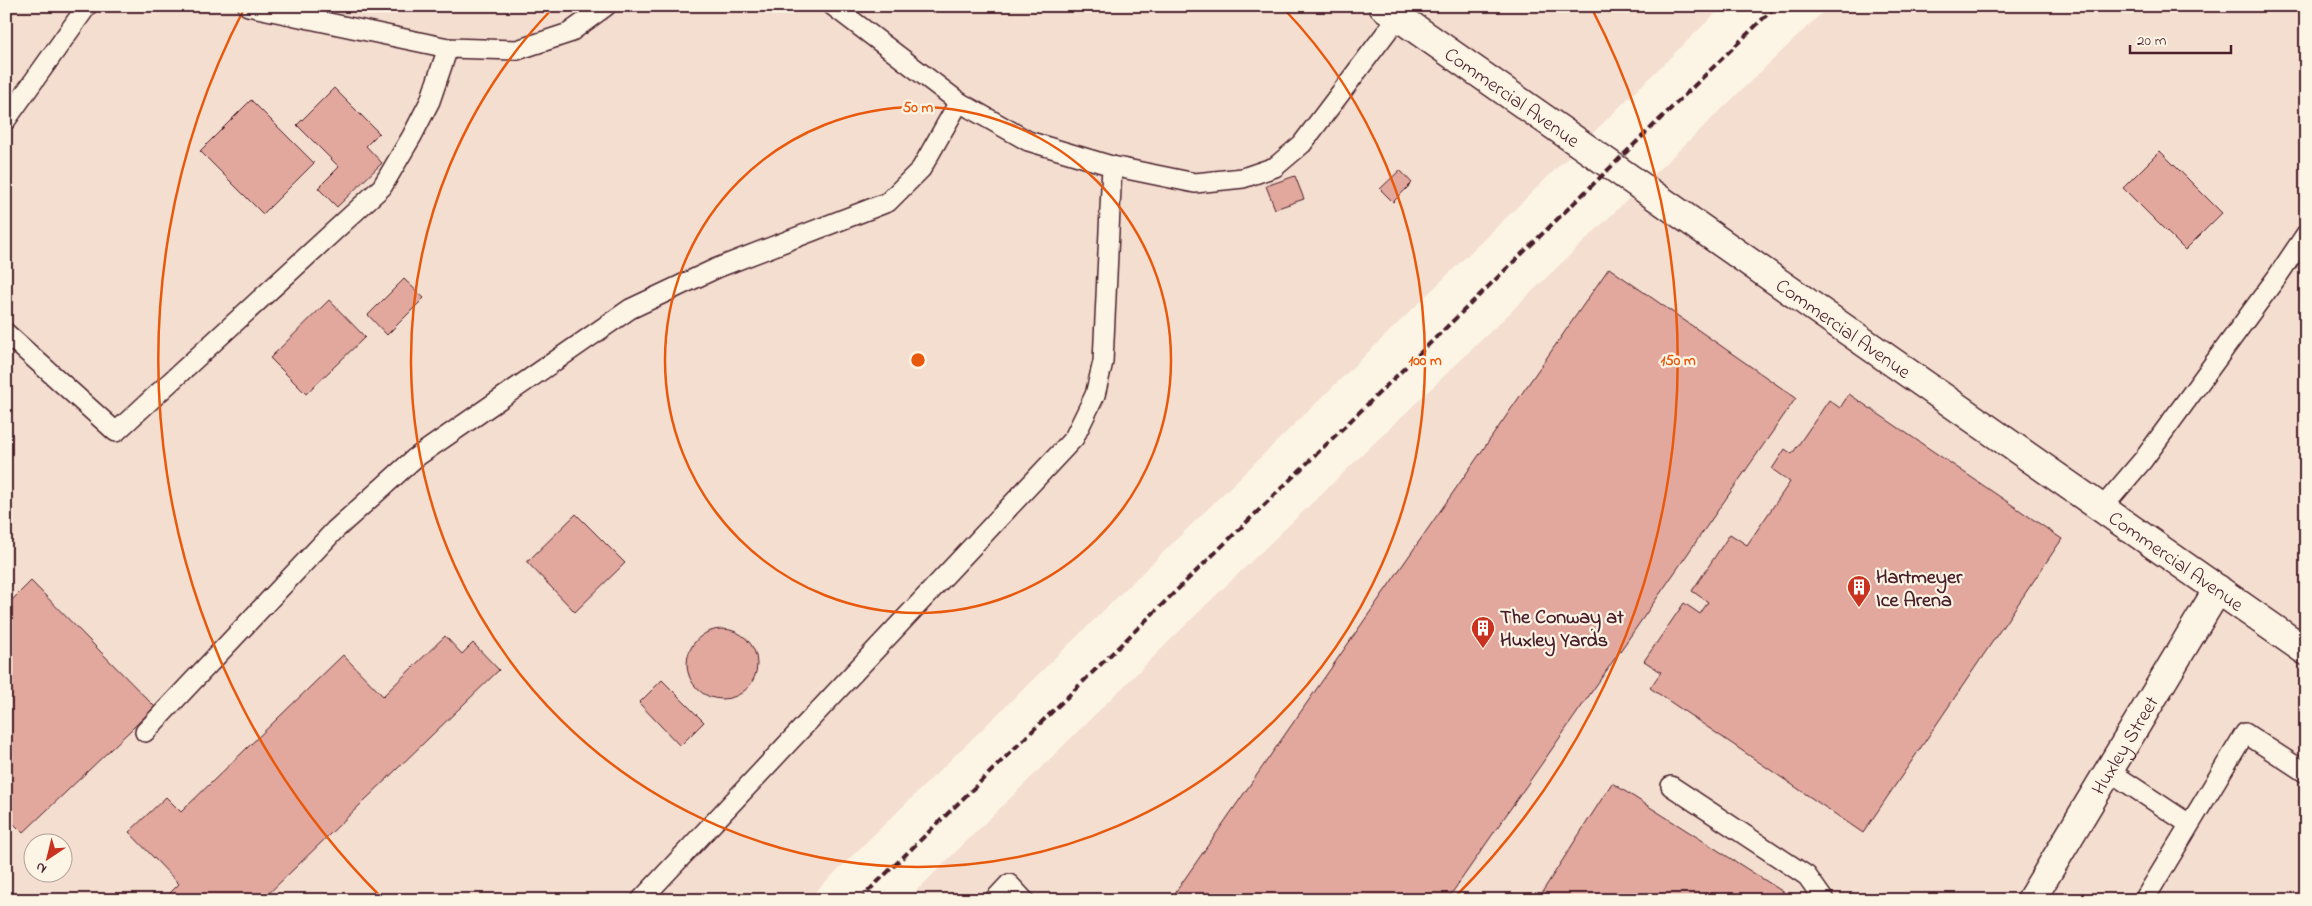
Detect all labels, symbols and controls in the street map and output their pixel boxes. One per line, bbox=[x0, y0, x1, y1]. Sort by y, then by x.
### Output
scale bar bbox=[2130, 22, 2231, 54]
text: 20 m bbox=[2137, 30, 2167, 52]
street label: Commercial Avenue bbox=[1438, 41, 1585, 156]
text: 50 m bbox=[903, 97, 934, 119]
street label: Commercial Avenue bbox=[1769, 272, 1916, 387]
text: 100 m bbox=[1408, 350, 1442, 372]
text: 150 m bbox=[1660, 350, 1696, 372]
centre of rings bbox=[909, 351, 927, 369]
street label: Commercial Avenue bbox=[2101, 505, 2249, 620]
place label: Hartmeyer Ice Arena bbox=[1876, 564, 1963, 616]
building icon: Hartmeyer Ice Arena bbox=[1846, 574, 1872, 608]
place label: The Conway at Huxley Yards bbox=[1500, 604, 1624, 657]
building icon: The Conway at Huxley Yards bbox=[1470, 615, 1496, 649]
street label: Huxley Street bbox=[2085, 691, 2168, 801]
north arrow bbox=[22, 834, 72, 884]
text: N bbox=[32, 856, 51, 879]

